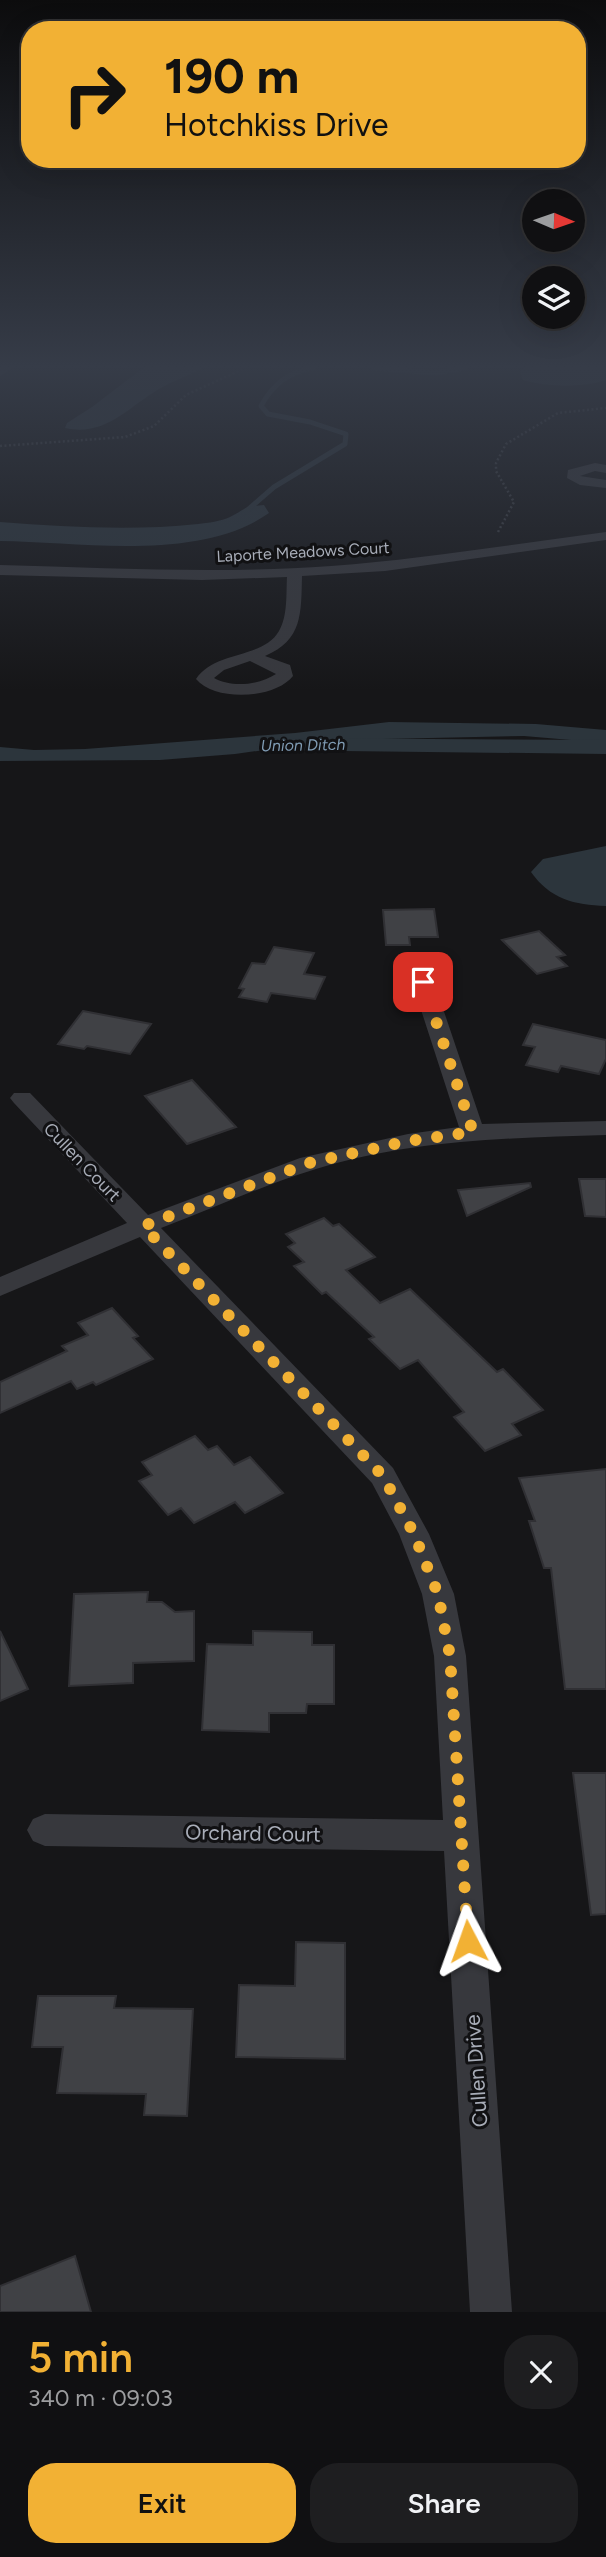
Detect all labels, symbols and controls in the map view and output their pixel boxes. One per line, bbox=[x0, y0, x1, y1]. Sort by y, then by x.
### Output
text: 190 m bbox=[164, 46, 299, 105]
icon: right bbox=[49, 49, 140, 140]
text: Hotchkiss Drive bbox=[164, 106, 388, 144]
north arrow bbox=[522, 189, 584, 252]
map controls bbox=[522, 189, 585, 329]
button: layers bbox=[522, 266, 585, 329]
street label: Laporte Meadows Court bbox=[216, 538, 390, 566]
water label: Union Ditch bbox=[261, 735, 346, 755]
pin bbox=[393, 952, 453, 1012]
icon: arrive bbox=[404, 963, 442, 1001]
street label: Cullen Court bbox=[39, 1118, 125, 1206]
street label: Orchard Court bbox=[185, 1819, 321, 1847]
position arrow bbox=[431, 1904, 505, 1978]
street label: Cullen Drive bbox=[460, 2014, 492, 2128]
text: 5 min bbox=[28, 2332, 133, 2383]
button: close bbox=[504, 2335, 578, 2409]
text: 340 m · 09:03 bbox=[28, 2384, 173, 2412]
button: Exit bbox=[28, 2463, 296, 2543]
button: Share bbox=[310, 2463, 578, 2543]

